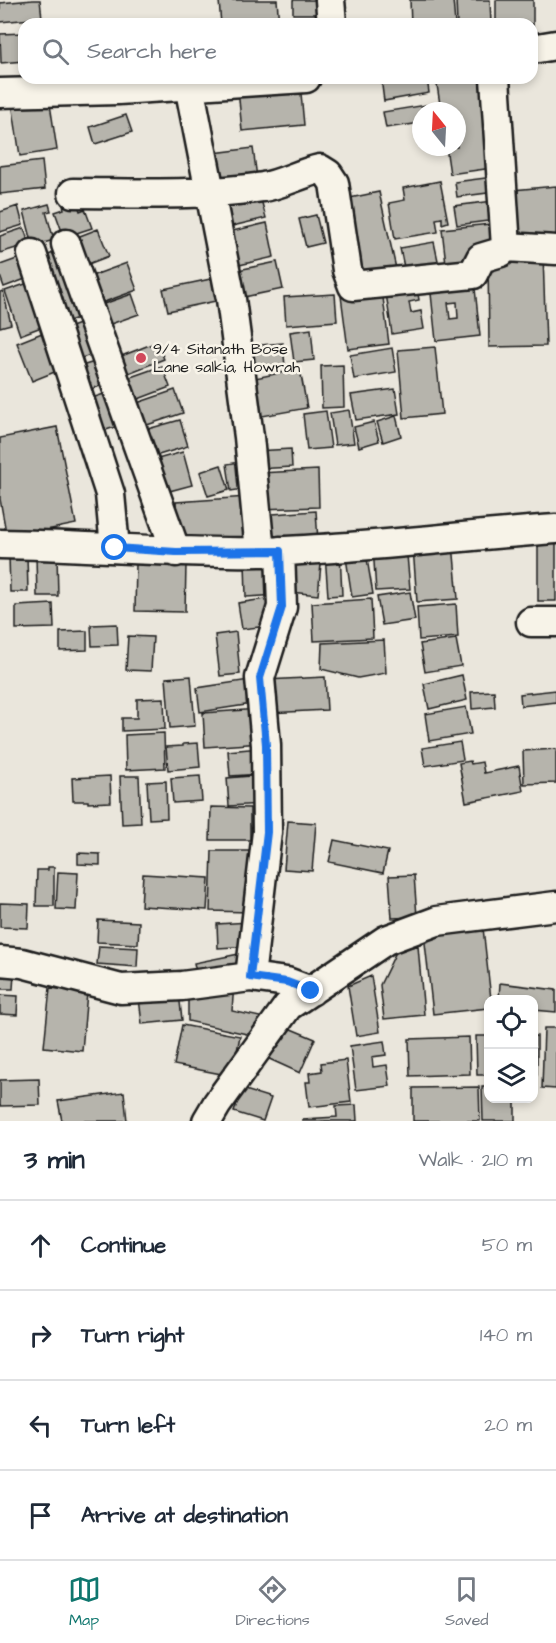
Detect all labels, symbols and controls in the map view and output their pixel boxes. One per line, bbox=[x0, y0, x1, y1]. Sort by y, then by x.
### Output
search box bbox=[18, 18, 538, 84]
icon: search bbox=[39, 35, 72, 68]
text: Search here bbox=[87, 36, 217, 67]
north arrow bbox=[412, 102, 466, 156]
place label: 9/4 Sitanath Bose Lane salkia, Howrah bbox=[153, 338, 300, 378]
marker: 9/4 Sitanath Bose Lane salkia, Howrah bbox=[134, 351, 148, 365]
route start bbox=[101, 534, 127, 560]
route end bbox=[297, 977, 323, 1003]
map controls bbox=[484, 995, 538, 1103]
button: locate bbox=[484, 995, 538, 1049]
button: layers bbox=[484, 1049, 538, 1103]
text: 3 min bbox=[24, 1142, 85, 1178]
text: Walk · 210 m bbox=[419, 1146, 532, 1174]
icon: ahead bbox=[24, 1229, 57, 1262]
text: Continue bbox=[81, 1230, 166, 1261]
text: 50 m bbox=[482, 1231, 532, 1259]
icon: right bbox=[24, 1319, 57, 1352]
text: Turn right bbox=[81, 1320, 184, 1351]
text: 140 m bbox=[480, 1321, 532, 1349]
icon: left bbox=[24, 1409, 57, 1442]
text: Turn left bbox=[81, 1410, 175, 1441]
text: 20 m bbox=[484, 1411, 532, 1439]
icon: arrive bbox=[24, 1499, 57, 1532]
text: Arrive at destination bbox=[81, 1500, 288, 1531]
tab: Map bbox=[68, 1573, 101, 1631]
tab: Directions bbox=[236, 1573, 310, 1631]
tab: Saved bbox=[445, 1573, 488, 1631]

